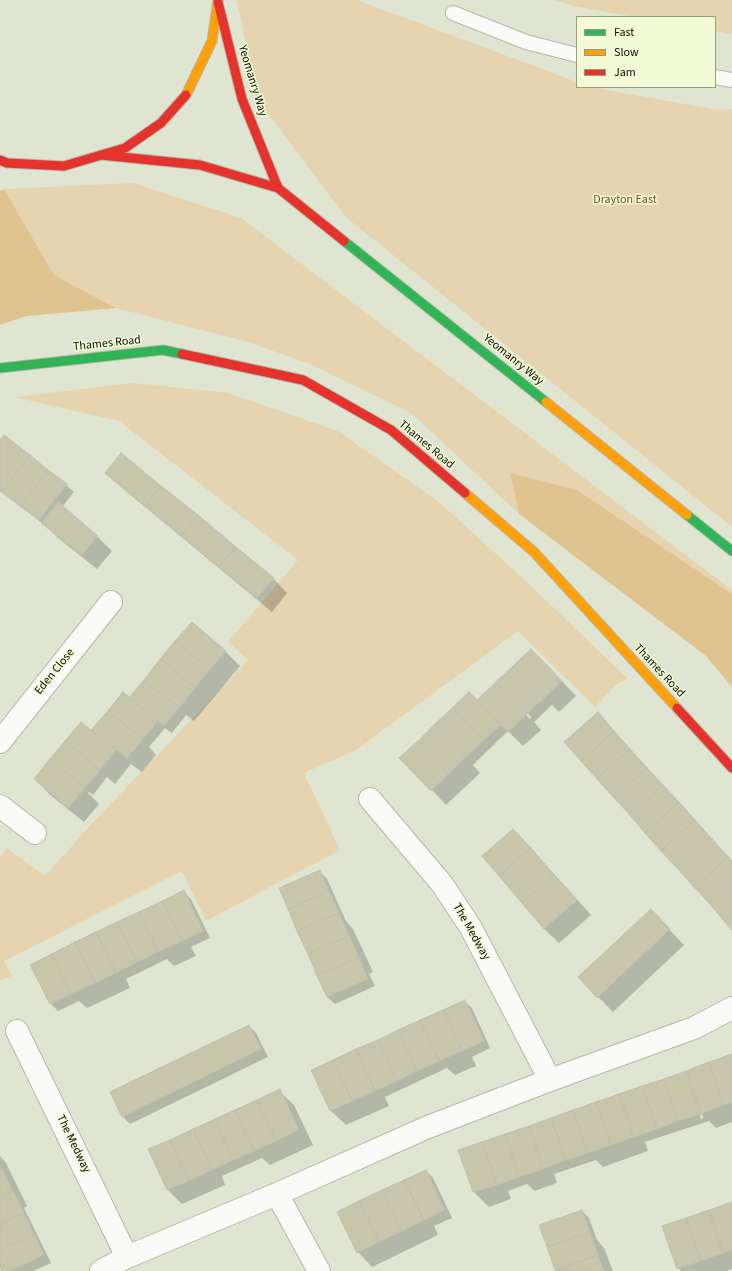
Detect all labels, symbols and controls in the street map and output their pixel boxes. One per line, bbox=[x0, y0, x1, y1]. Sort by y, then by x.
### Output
legend bbox=[576, 16, 716, 88]
text: Fast bbox=[614, 24, 634, 41]
street label: Yeomanry Way bbox=[234, 44, 270, 118]
text: Slow bbox=[614, 44, 639, 61]
text: Jam bbox=[614, 64, 636, 81]
park label: Drayton East bbox=[593, 193, 657, 207]
street label: Yeomanry Way bbox=[480, 331, 546, 389]
street label: Thames Road bbox=[72, 333, 142, 355]
street label: Thames Road bbox=[395, 418, 457, 472]
street label: Thames Road bbox=[631, 641, 687, 701]
street label: Eden Close bbox=[32, 646, 78, 698]
street label: The Medway bbox=[449, 901, 493, 963]
street label: The Medway bbox=[53, 1113, 93, 1175]

